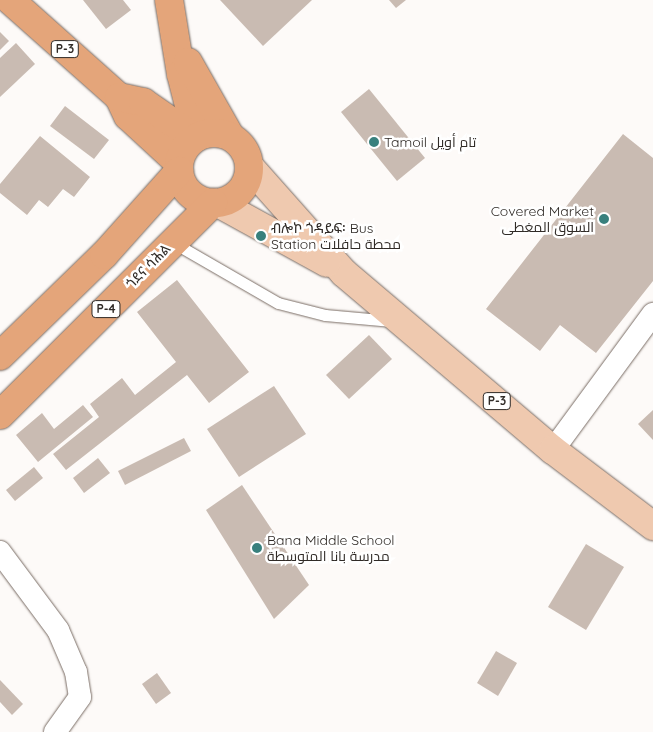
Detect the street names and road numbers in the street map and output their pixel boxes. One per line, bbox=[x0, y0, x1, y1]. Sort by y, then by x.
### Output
road number: P-3 bbox=[50, 40, 80, 59]
street label: ጎደና ሳሕል bbox=[122, 240, 174, 292]
road number: P-4 bbox=[91, 300, 121, 318]
road number: P-3 bbox=[482, 392, 512, 411]

